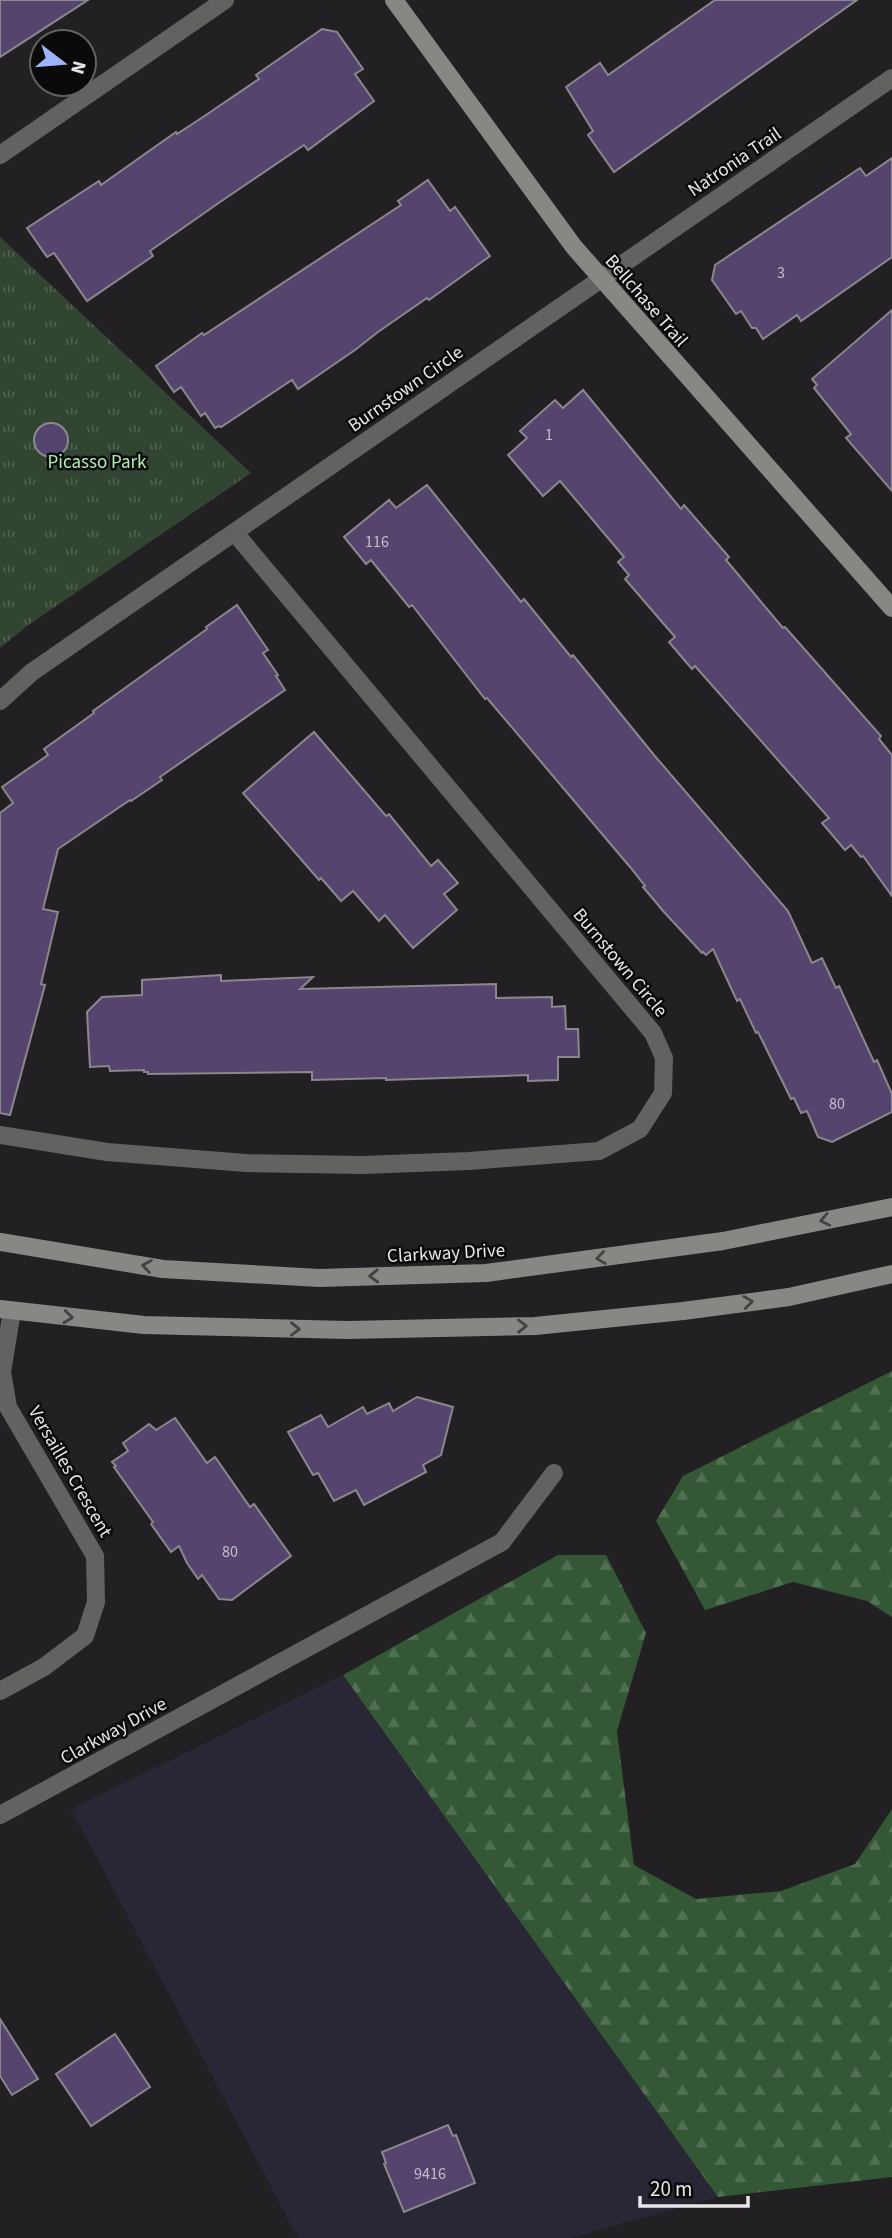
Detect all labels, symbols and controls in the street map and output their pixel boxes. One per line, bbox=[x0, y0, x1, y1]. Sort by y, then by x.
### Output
north arrow bbox=[28, 28, 98, 98]
text: N bbox=[63, 57, 93, 77]
street label: Natronia Trail bbox=[683, 121, 787, 204]
street label: Bellchase Trail bbox=[598, 249, 694, 353]
house number: 3 bbox=[777, 262, 785, 284]
street label: Burnstown Circle bbox=[343, 339, 469, 439]
house number: 1 bbox=[545, 424, 553, 446]
park label: Picasso Park bbox=[47, 449, 147, 476]
house number: 116 bbox=[365, 531, 389, 553]
street label: Burnstown Circle bbox=[566, 903, 674, 1023]
house number: 80 bbox=[829, 1093, 845, 1115]
one-way arrow bbox=[819, 1212, 831, 1227]
street label: Clarkway Drive bbox=[386, 1237, 506, 1270]
one-way arrow bbox=[595, 1250, 607, 1265]
one-way arrow bbox=[142, 1259, 153, 1274]
one-way arrow bbox=[369, 1269, 380, 1284]
one-way arrow bbox=[743, 1295, 754, 1310]
one-way arrow bbox=[62, 1309, 74, 1324]
one-way arrow bbox=[517, 1318, 528, 1334]
one-way arrow bbox=[290, 1321, 301, 1337]
street label: Versailles Crescent bbox=[21, 1401, 119, 1543]
house number: 80 bbox=[222, 1541, 238, 1563]
street label: Clarkway Drive bbox=[56, 1691, 172, 1772]
house number: 9416 bbox=[414, 2163, 446, 2185]
scale bar bbox=[640, 2164, 748, 2208]
text: 20 m bbox=[650, 2174, 692, 2204]

